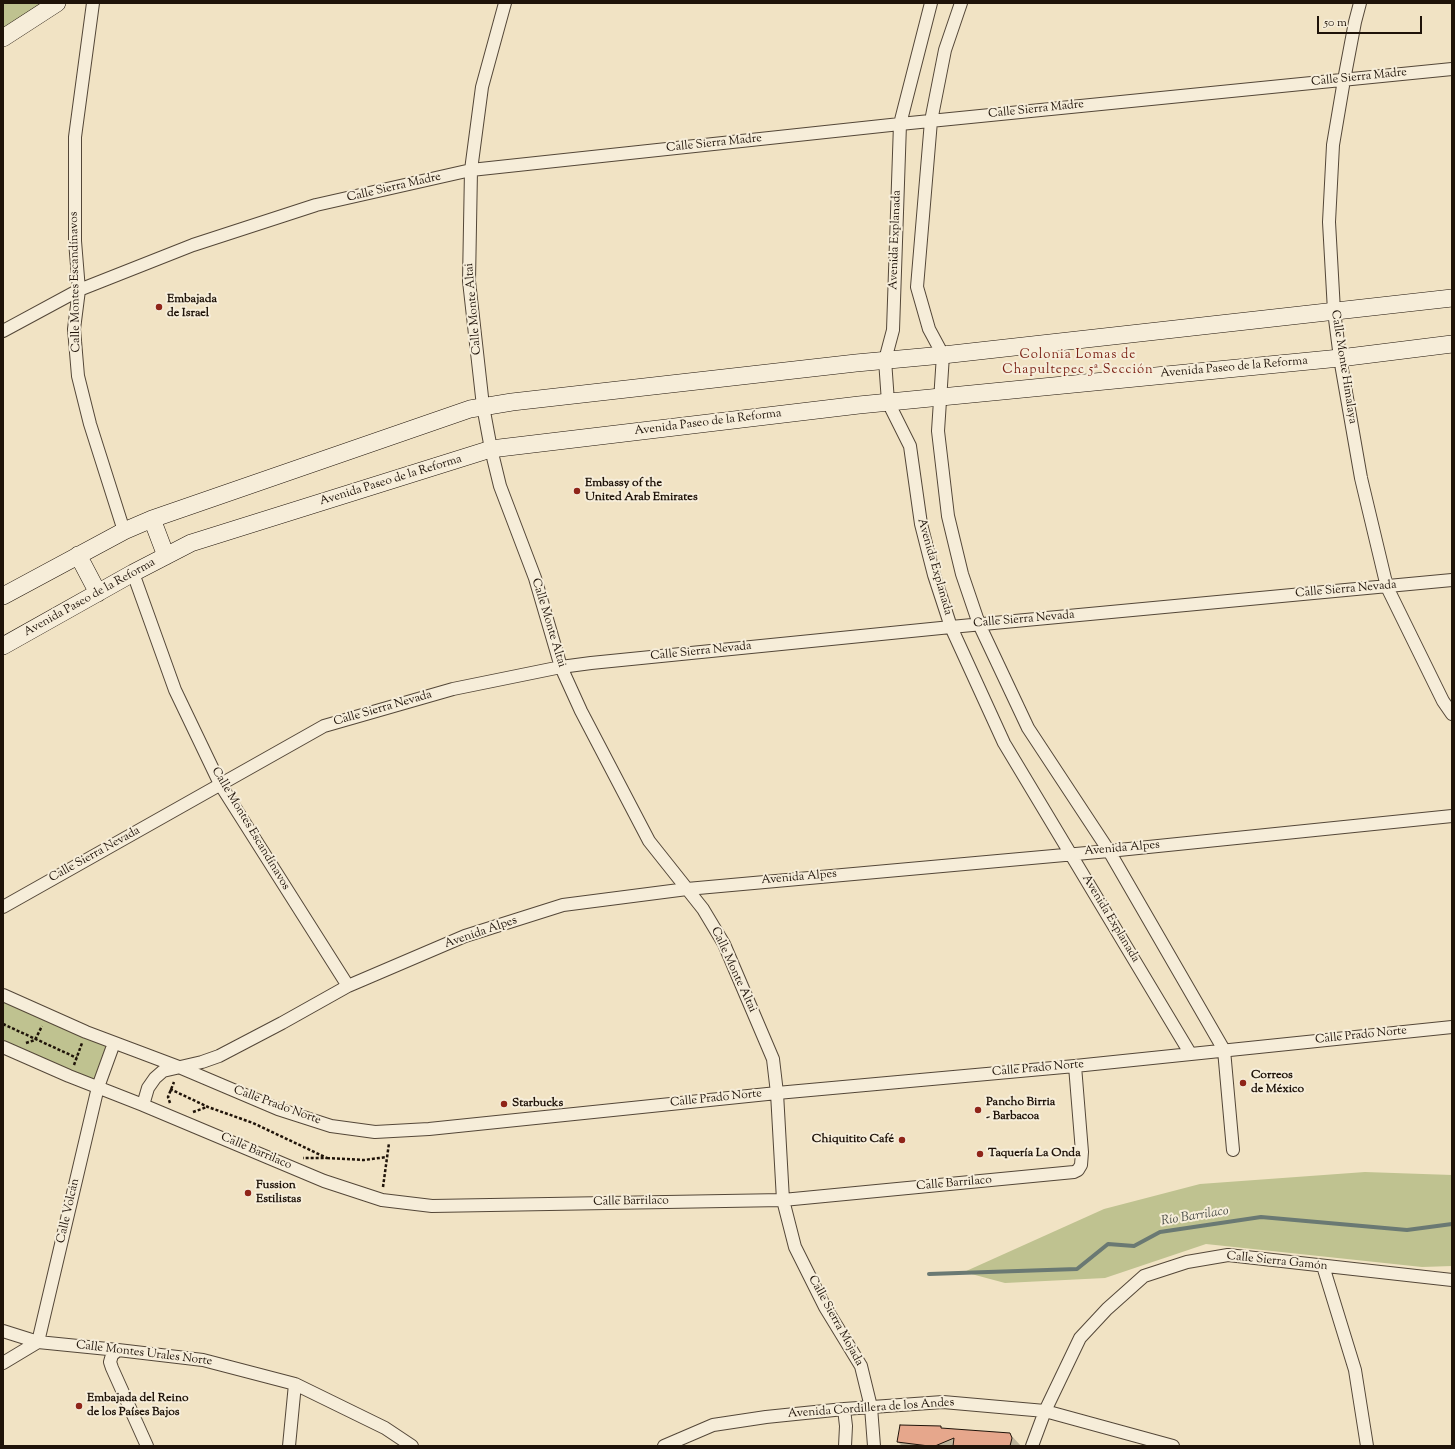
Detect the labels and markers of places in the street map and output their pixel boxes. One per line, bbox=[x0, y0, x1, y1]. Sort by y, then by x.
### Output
place label: Embajada de Israel bbox=[167, 293, 217, 321]
marker: Embajada de Israel bbox=[154, 302, 164, 312]
place label: Embassy of the United Arab Emirates bbox=[585, 477, 698, 505]
marker: Embassy of the United Arab Emirates bbox=[572, 486, 582, 496]
place label: Correos de México bbox=[1251, 1069, 1304, 1097]
marker: Correos de México bbox=[1238, 1078, 1248, 1088]
place label: Pancho Birria - Barbacoa bbox=[986, 1096, 1055, 1124]
place label: Starbucks bbox=[512, 1097, 563, 1111]
marker: Starbucks bbox=[499, 1099, 509, 1109]
marker: Pancho Birria - Barbacoa bbox=[973, 1105, 983, 1115]
place label: Chiquitito Café bbox=[812, 1133, 894, 1147]
marker: Chiquitito Café bbox=[897, 1135, 907, 1145]
place label: Taquería La Onda bbox=[988, 1147, 1081, 1161]
marker: Taquería La Onda bbox=[975, 1149, 985, 1159]
place label: Fussion Estilistas bbox=[256, 1179, 301, 1207]
marker: Fussion Estilistas bbox=[243, 1188, 253, 1198]
place label: Embajada del Reino de los Países Bajos bbox=[87, 1392, 188, 1420]
marker: Embajada del Reino de los Países Bajos bbox=[74, 1401, 84, 1411]

